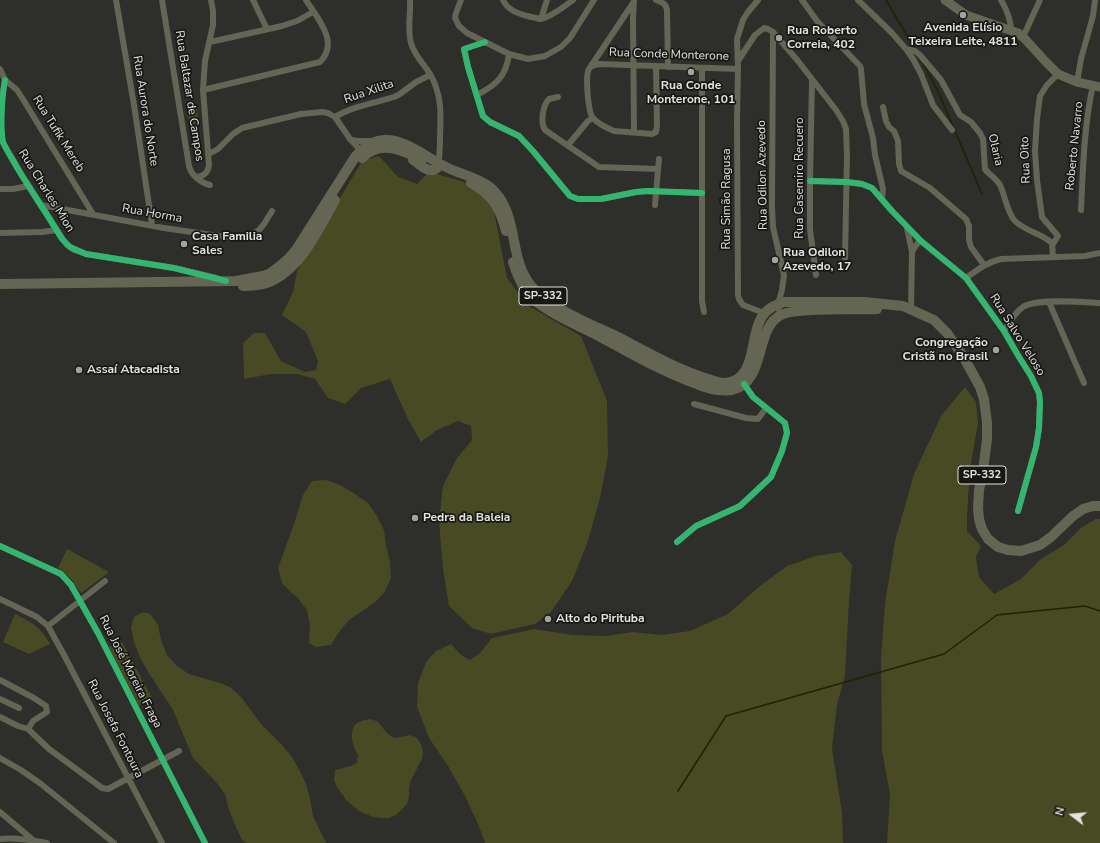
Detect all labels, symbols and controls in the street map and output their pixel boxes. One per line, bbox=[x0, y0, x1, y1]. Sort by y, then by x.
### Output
marker: Avenida Elísio Teixeira Leite, 4811 bbox=[958, 10, 968, 20]
place label: Avenida Elísio Teixeira Leite, 4811 bbox=[909, 21, 1017, 49]
place label: Rua Roberto Correia, 402 bbox=[787, 24, 857, 52]
street label: Rua Baltazar de Campos bbox=[172, 30, 206, 162]
marker: Rua Roberto Correia, 402 bbox=[774, 33, 784, 43]
street label: Rua Conde Monterone bbox=[609, 46, 729, 64]
street label: Rua Aurora do Norte bbox=[129, 55, 161, 167]
marker: Rua Conde Monterone, 101 bbox=[686, 67, 696, 77]
street label: Rua Xilita bbox=[342, 77, 396, 107]
place label: Rua Conde Monterone, 101 bbox=[647, 79, 735, 107]
street label: Rua Tufik Mereb bbox=[29, 93, 87, 175]
street label: Roberto Navarro bbox=[1063, 101, 1087, 191]
street label: Rua Casemiro Recuero bbox=[793, 117, 807, 239]
street label: Rua Odilon Azevedo bbox=[755, 120, 771, 230]
street label: Olaria bbox=[984, 133, 1006, 167]
street label: Rua Oito bbox=[1018, 136, 1034, 184]
street label: Rua Charles Mion bbox=[15, 147, 77, 235]
street label: Rua Simão Ragusa bbox=[720, 148, 734, 250]
street label: Rua Horma bbox=[121, 202, 183, 226]
place label: Casa Familia Sales bbox=[192, 230, 262, 258]
marker: Casa Familia Sales bbox=[179, 239, 189, 249]
place label: Rua Odilon Azevedo, 17 bbox=[783, 246, 851, 274]
marker: Rua Odilon Azevedo, 17 bbox=[770, 255, 780, 265]
road number: SP-332 bbox=[519, 287, 567, 305]
street label: Rua Salvo Veloso bbox=[986, 291, 1048, 379]
place label: Congregação Cristã no Brasil bbox=[903, 336, 988, 364]
marker: Congregação Cristã no Brasil bbox=[991, 345, 1001, 355]
place label: Assaí Atacadista bbox=[87, 363, 180, 377]
marker: Assaí Atacadista bbox=[74, 365, 84, 375]
road number: SP-332 bbox=[958, 466, 1006, 484]
place label: Pedra da Baleia bbox=[423, 511, 510, 525]
marker: Pedra da Baleia bbox=[410, 513, 420, 523]
place label: Alto do Pirituba bbox=[556, 612, 645, 626]
street label: Rua José Moreira Fraga bbox=[95, 613, 165, 731]
marker: Alto do Pirituba bbox=[543, 614, 553, 624]
street label: Rua Josefa Fontoura bbox=[84, 677, 146, 781]
north arrow bbox=[1052, 795, 1092, 835]
text: N bbox=[1052, 806, 1068, 818]

